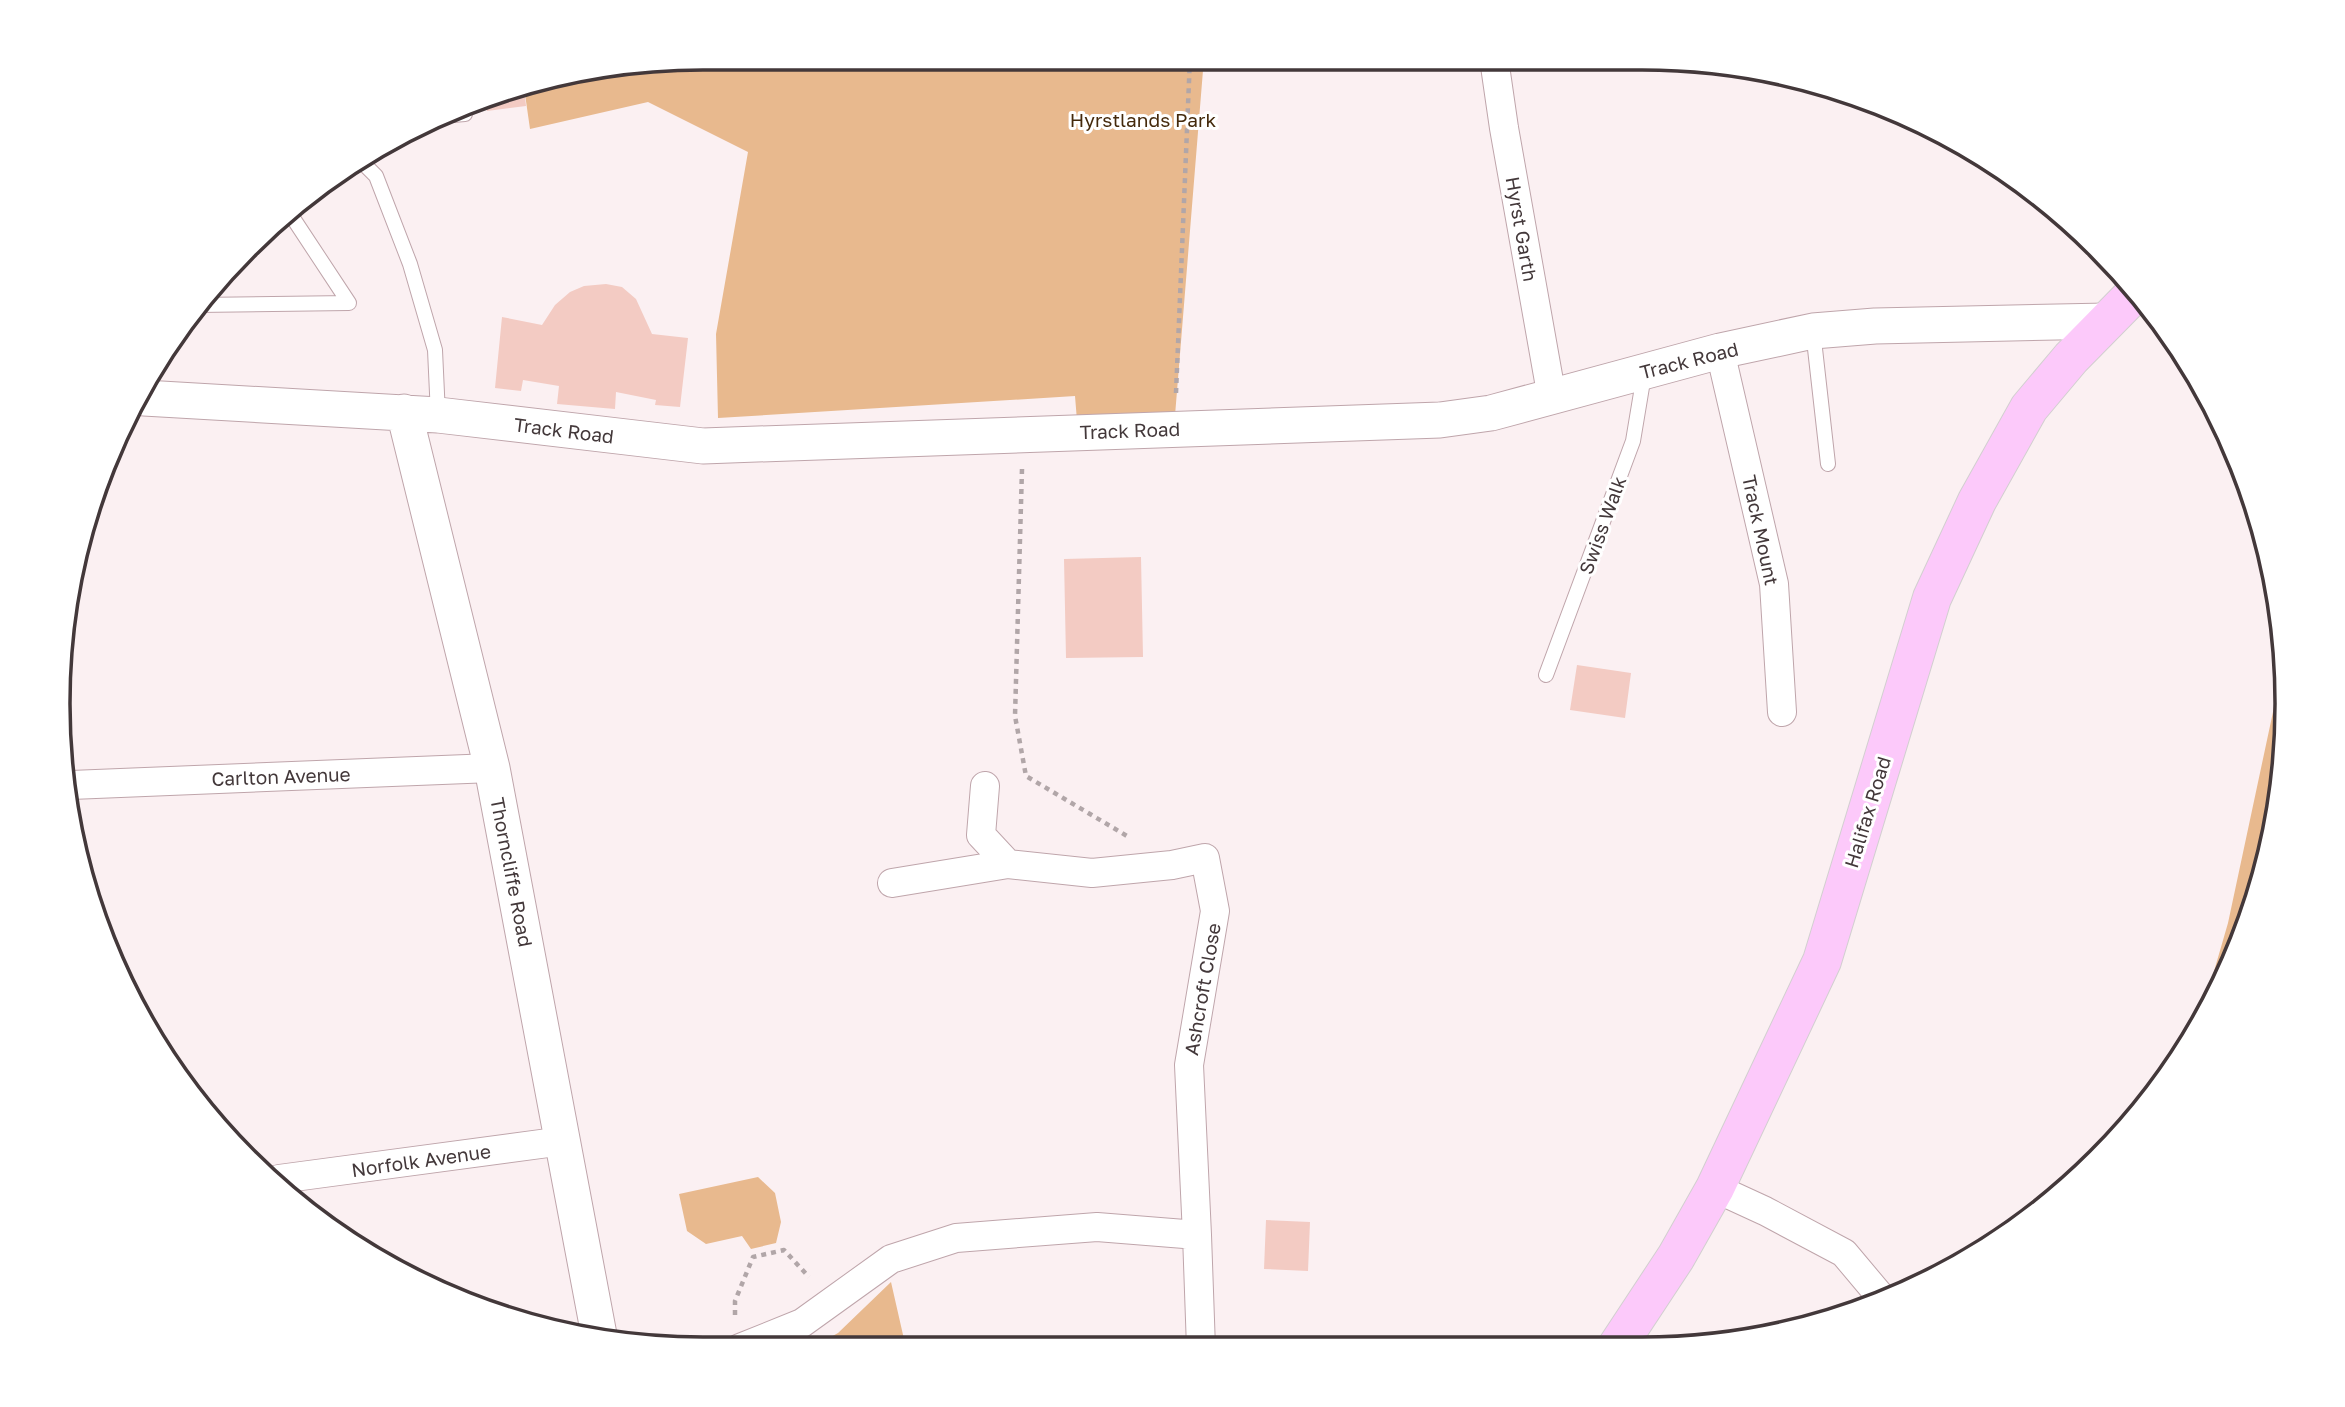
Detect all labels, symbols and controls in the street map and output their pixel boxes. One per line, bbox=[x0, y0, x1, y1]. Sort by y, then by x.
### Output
park label: Hyrstlands Park bbox=[1070, 108, 1216, 131]
street label: Hyrst Garth bbox=[1501, 175, 1543, 283]
street label: Track Road bbox=[1637, 337, 1741, 383]
street label: Track Road bbox=[513, 412, 615, 448]
street label: Track Road bbox=[1079, 417, 1181, 443]
street label: Swiss Walk bbox=[1574, 473, 1630, 577]
street label: Track Mount bbox=[1738, 473, 1784, 587]
street label: Halifax Road bbox=[1839, 753, 1895, 871]
street label: Carlton Avenue bbox=[211, 762, 351, 790]
street label: Thorncliffe Road bbox=[486, 795, 538, 949]
street label: Ashcroft Close bbox=[1179, 921, 1225, 1057]
street label: Norfolk Avenue bbox=[350, 1139, 492, 1181]

